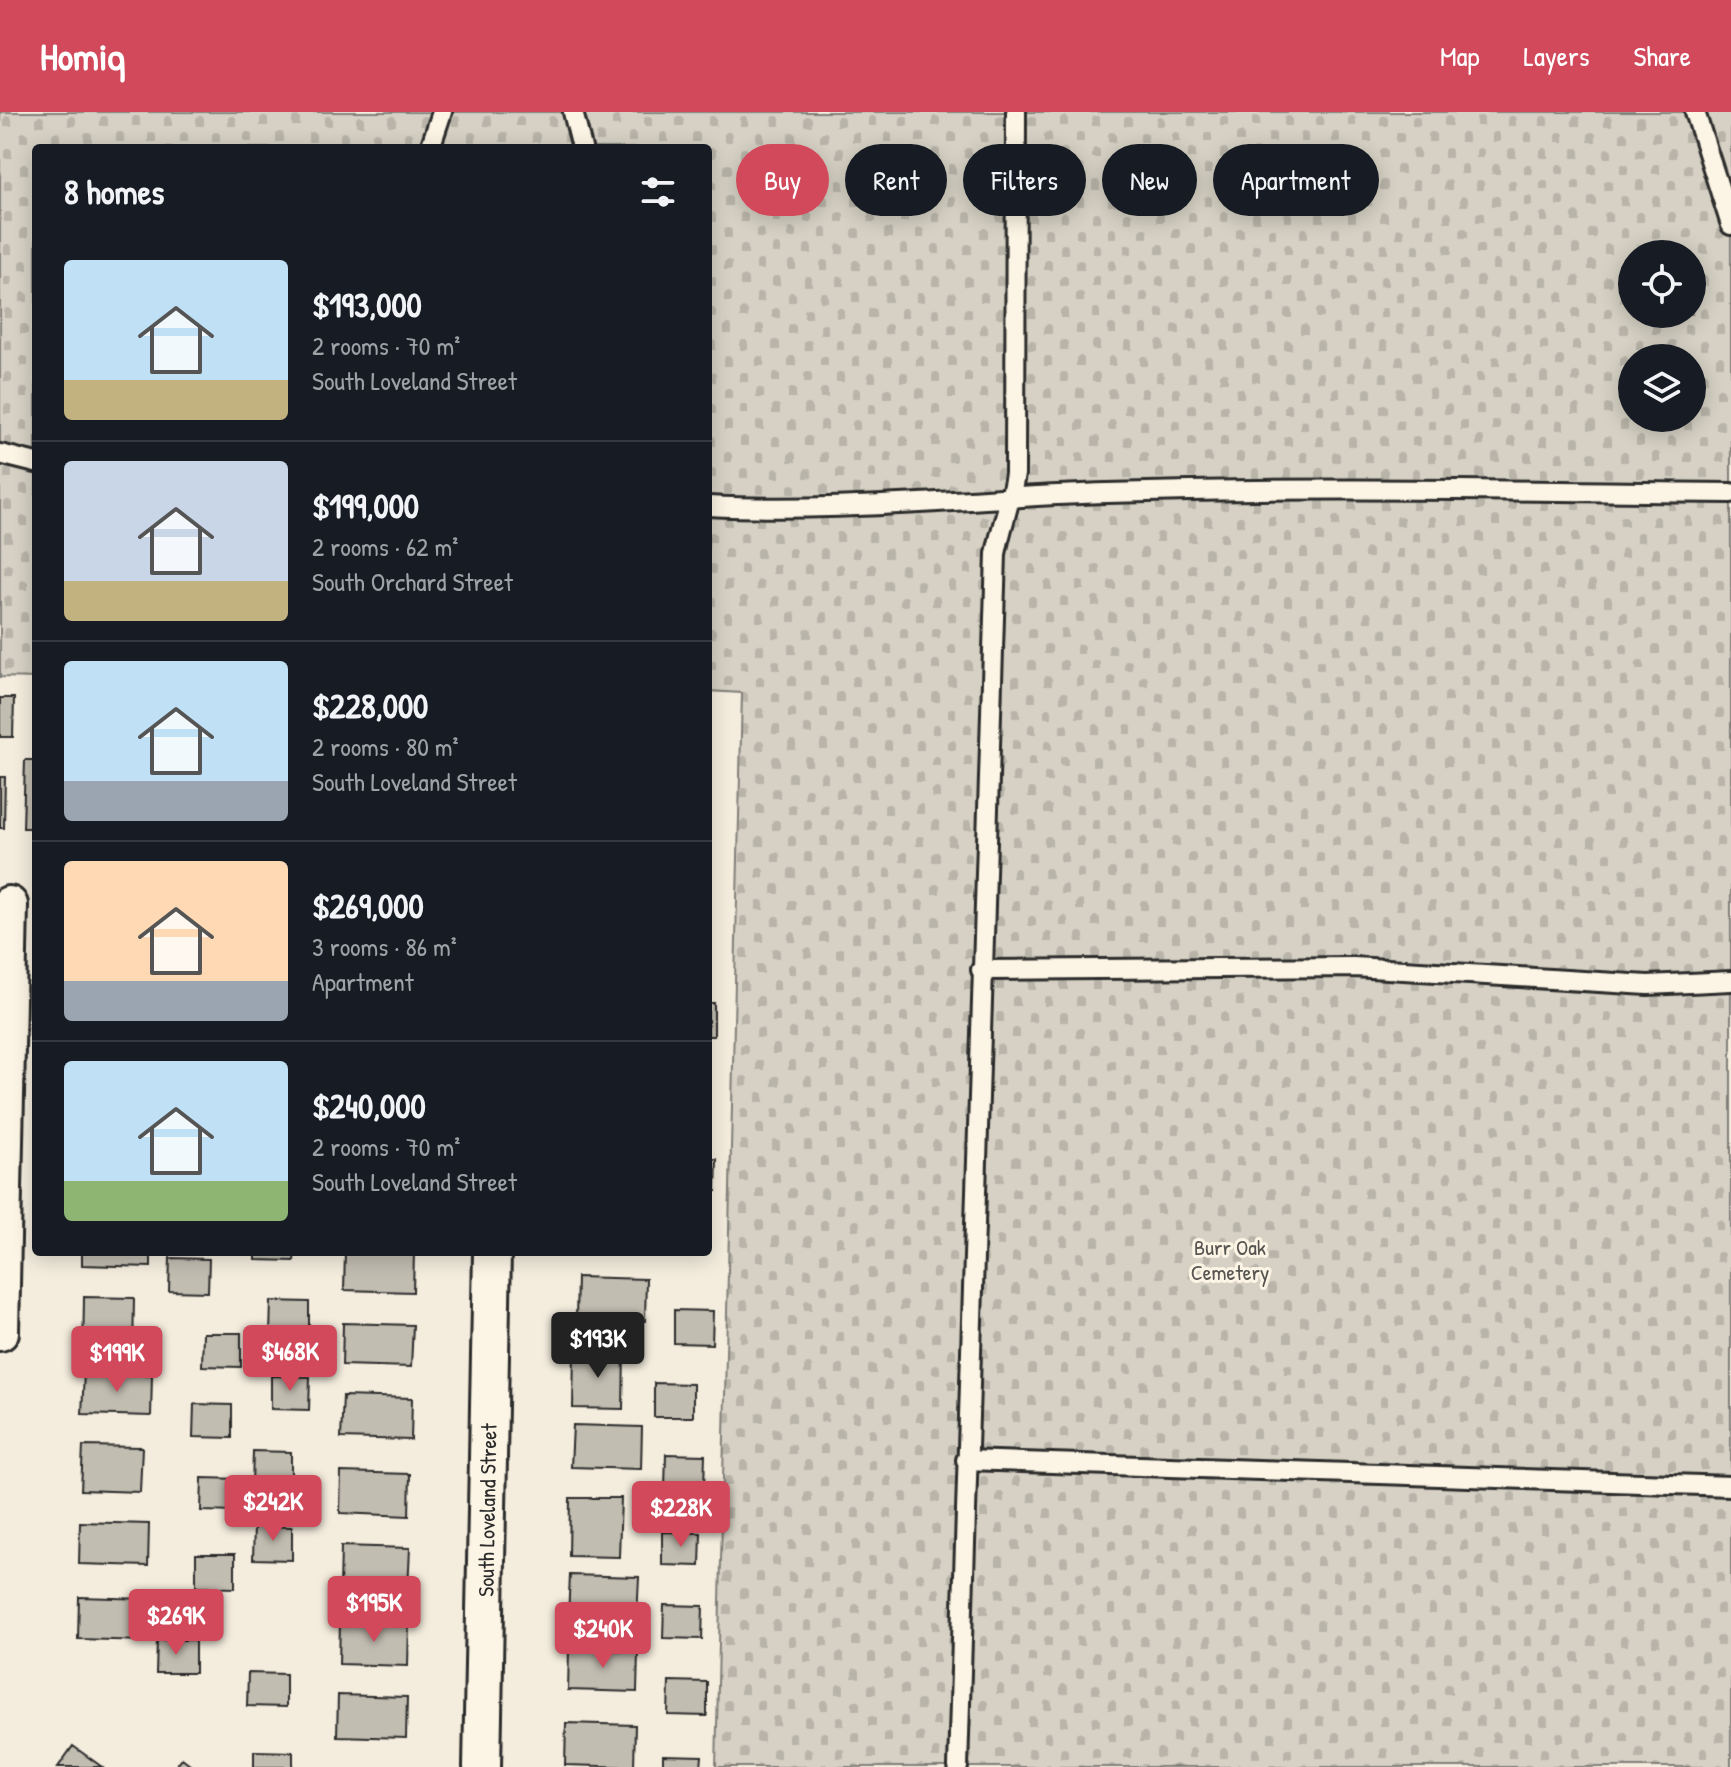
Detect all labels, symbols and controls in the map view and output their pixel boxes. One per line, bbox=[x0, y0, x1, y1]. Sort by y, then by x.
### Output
text: Homiq bbox=[40, 30, 125, 82]
text: Map bbox=[1440, 37, 1480, 75]
text: Layers bbox=[1524, 37, 1589, 75]
text: Share bbox=[1633, 37, 1691, 75]
chip: Buy bbox=[736, 144, 829, 216]
chip: Rent bbox=[845, 144, 947, 216]
chip: Filters bbox=[963, 144, 1086, 216]
chip: New bbox=[1102, 144, 1197, 216]
chip: Apartment bbox=[1213, 144, 1379, 216]
text: 8 homes bbox=[64, 169, 164, 215]
icon: filters bbox=[636, 170, 680, 214]
map controls bbox=[1618, 240, 1706, 432]
button: locate bbox=[1618, 240, 1706, 328]
text: $193,000 bbox=[312, 282, 422, 328]
icon: home bbox=[128, 292, 224, 388]
text: 2 rooms · 70 m² bbox=[312, 328, 460, 363]
button: layers bbox=[1618, 344, 1706, 432]
text: South Loveland Street bbox=[312, 363, 517, 398]
text: $199,000 bbox=[312, 483, 419, 529]
icon: home bbox=[128, 493, 224, 589]
text: 2 rooms · 62 m² bbox=[312, 529, 458, 564]
text: South Orchard Street bbox=[312, 564, 513, 599]
text: $228,000 bbox=[312, 683, 428, 729]
icon: home bbox=[128, 693, 224, 789]
text: 2 rooms · 80 m² bbox=[312, 729, 459, 764]
text: South Loveland Street bbox=[312, 764, 517, 799]
text: $269,000 bbox=[312, 883, 424, 929]
icon: home bbox=[128, 893, 224, 989]
text: 3 rooms · 86 m² bbox=[312, 929, 457, 964]
text: Apartment bbox=[312, 964, 414, 999]
text: $240,000 bbox=[312, 1083, 426, 1129]
icon: home bbox=[128, 1093, 224, 1189]
text: 2 rooms · 70 m² bbox=[312, 1129, 460, 1164]
text: South Loveland Street bbox=[312, 1164, 517, 1199]
park label: Burr Oak Cemetery bbox=[1191, 1232, 1269, 1287]
pin: $193K bbox=[542, 1312, 654, 1380]
text: $193K bbox=[569, 1320, 627, 1355]
pin: $468K bbox=[234, 1325, 346, 1393]
pin: $199K bbox=[61, 1326, 173, 1394]
text: $468K bbox=[261, 1333, 319, 1368]
text: $199K bbox=[89, 1334, 145, 1369]
street label: South Loveland Street bbox=[470, 1423, 504, 1597]
pin: $242K bbox=[217, 1475, 329, 1543]
pin: $228K bbox=[625, 1481, 737, 1549]
text: $242K bbox=[243, 1483, 303, 1518]
text: $228K bbox=[650, 1489, 712, 1524]
pin: $195K bbox=[318, 1576, 430, 1644]
text: $195K bbox=[346, 1584, 402, 1619]
pin: $269K bbox=[120, 1589, 232, 1657]
text: $269K bbox=[147, 1597, 205, 1632]
pin: $240K bbox=[547, 1602, 659, 1670]
text: $240K bbox=[573, 1610, 633, 1645]

